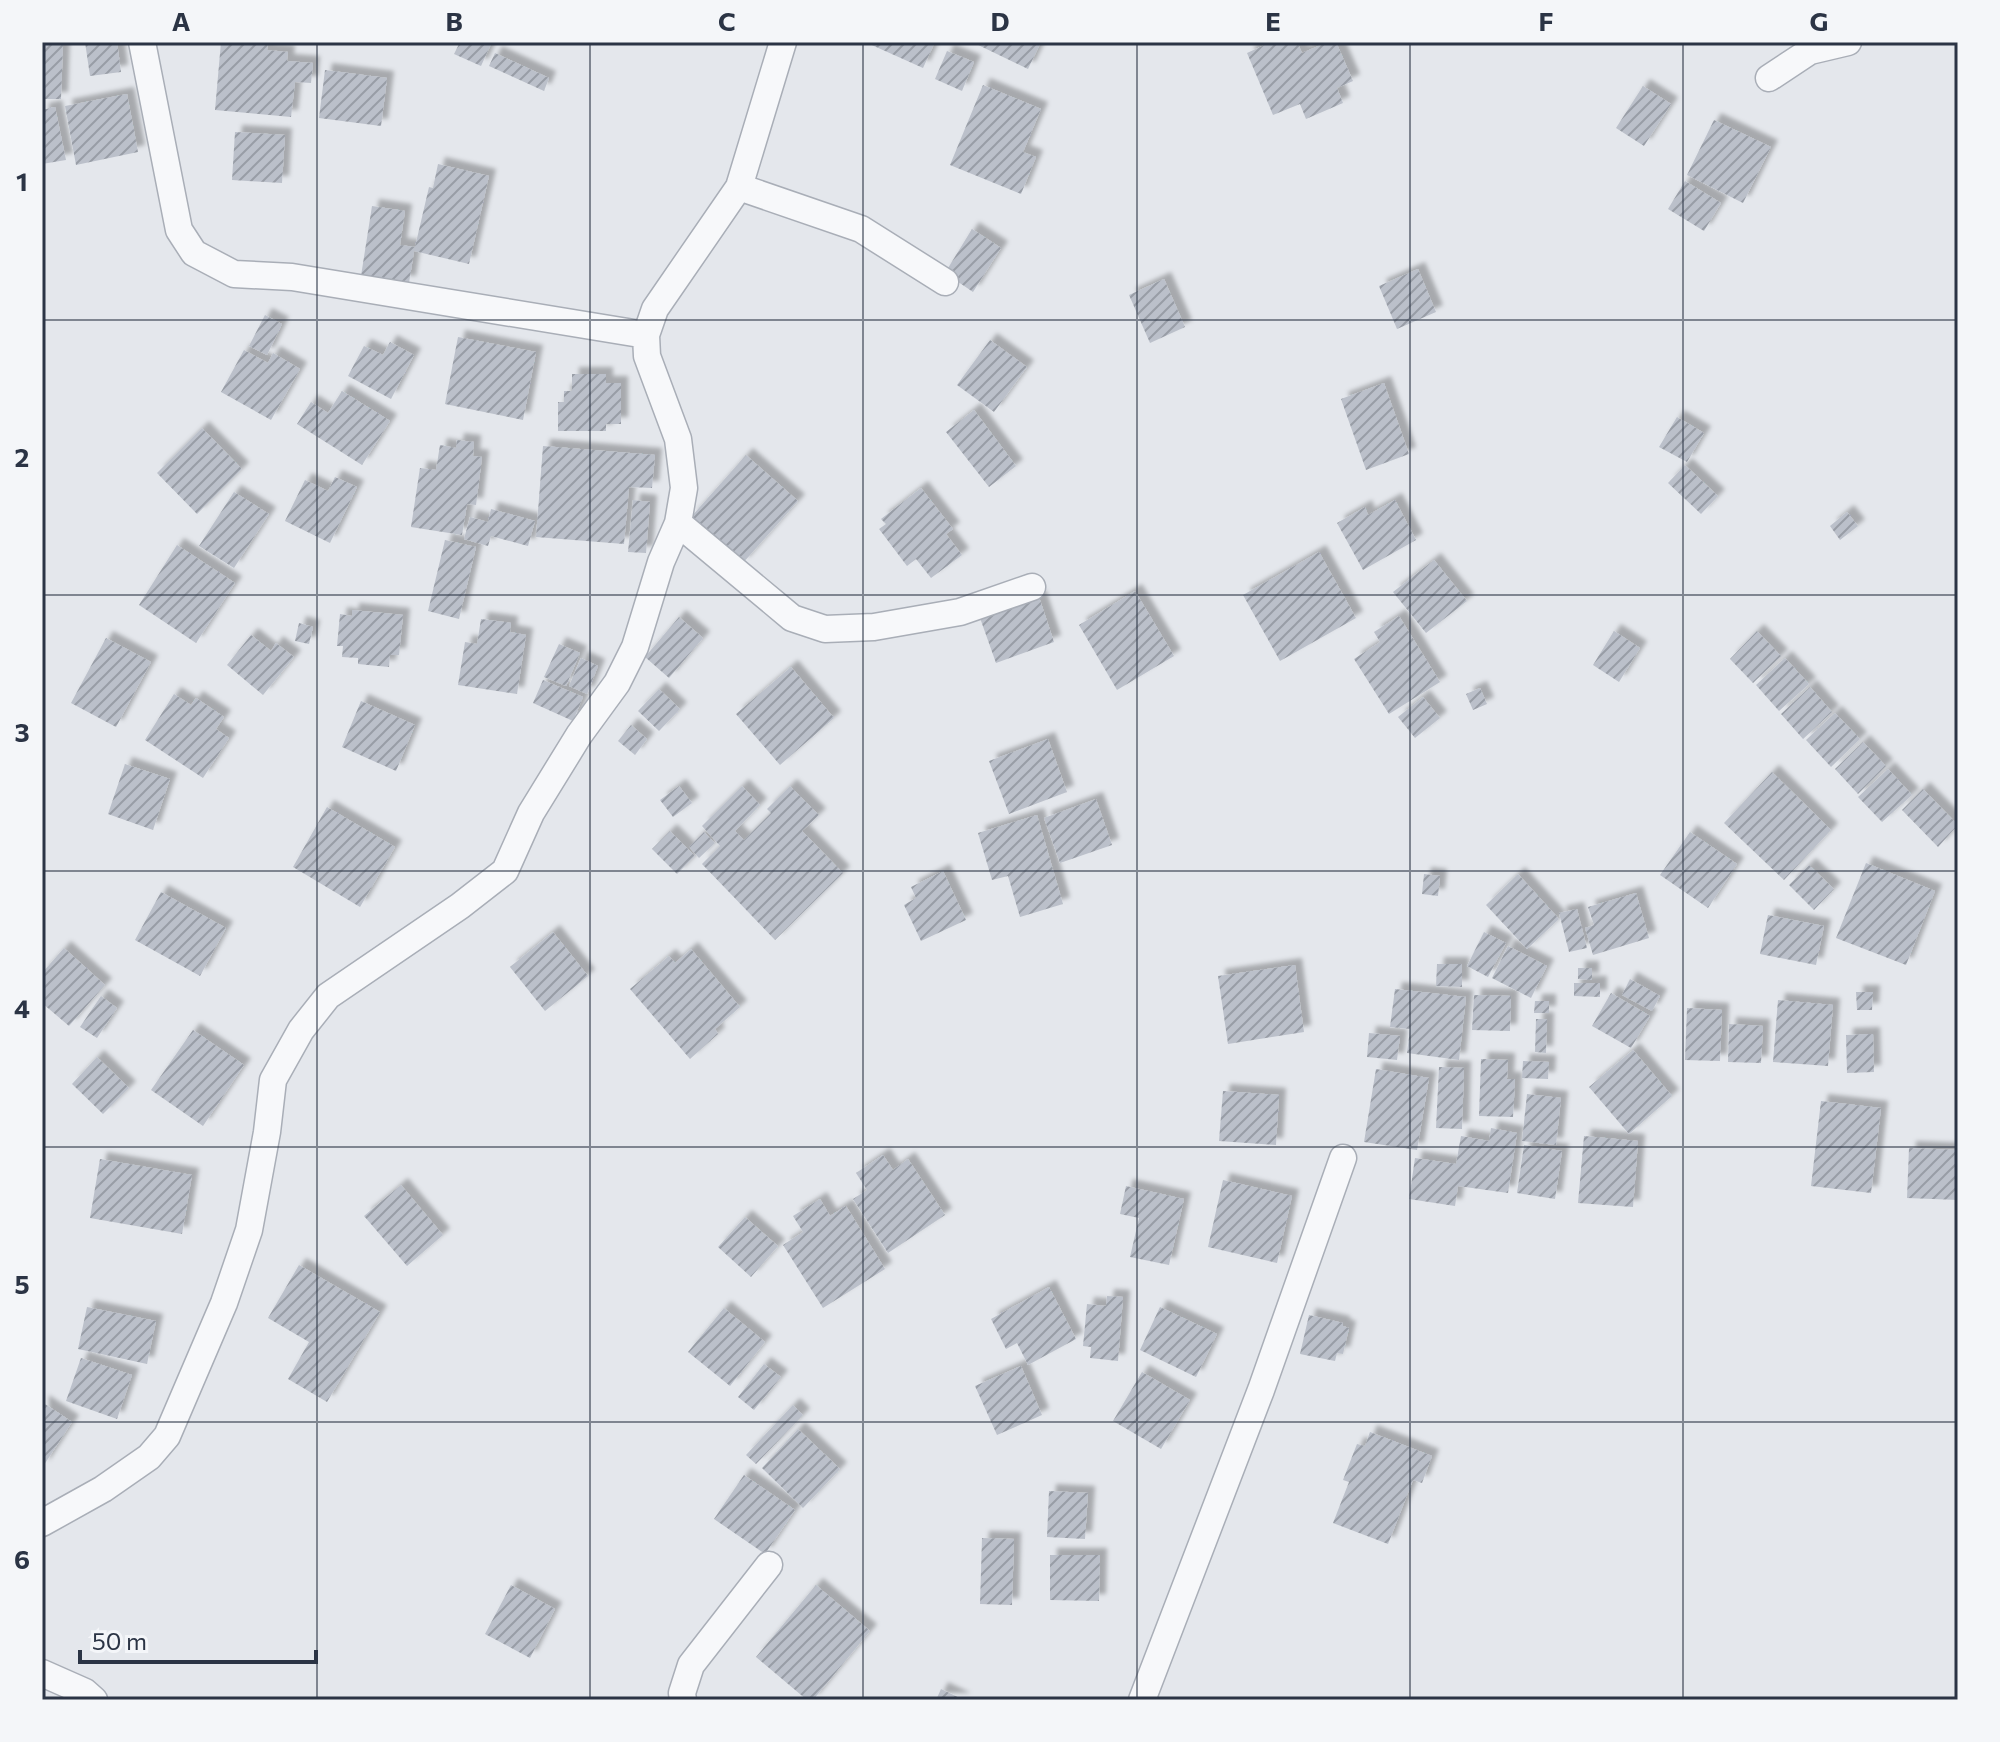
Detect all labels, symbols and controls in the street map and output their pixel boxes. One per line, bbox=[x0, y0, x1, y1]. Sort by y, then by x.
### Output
text: A bbox=[172, 5, 191, 36]
text: B bbox=[445, 5, 463, 36]
text: C bbox=[718, 5, 736, 36]
text: D bbox=[990, 5, 1010, 36]
text: E bbox=[1265, 5, 1281, 36]
text: F bbox=[1538, 5, 1554, 36]
text: G bbox=[1810, 5, 1828, 36]
text: 1 bbox=[16, 165, 28, 196]
text: 2 bbox=[15, 441, 29, 472]
text: 3 bbox=[14, 716, 30, 747]
text: 4 bbox=[14, 992, 30, 1023]
text: 5 bbox=[14, 1268, 30, 1299]
text: 6 bbox=[14, 1543, 30, 1574]
scale bar bbox=[80, 1614, 316, 1664]
text: 50 m bbox=[92, 1626, 147, 1655]

